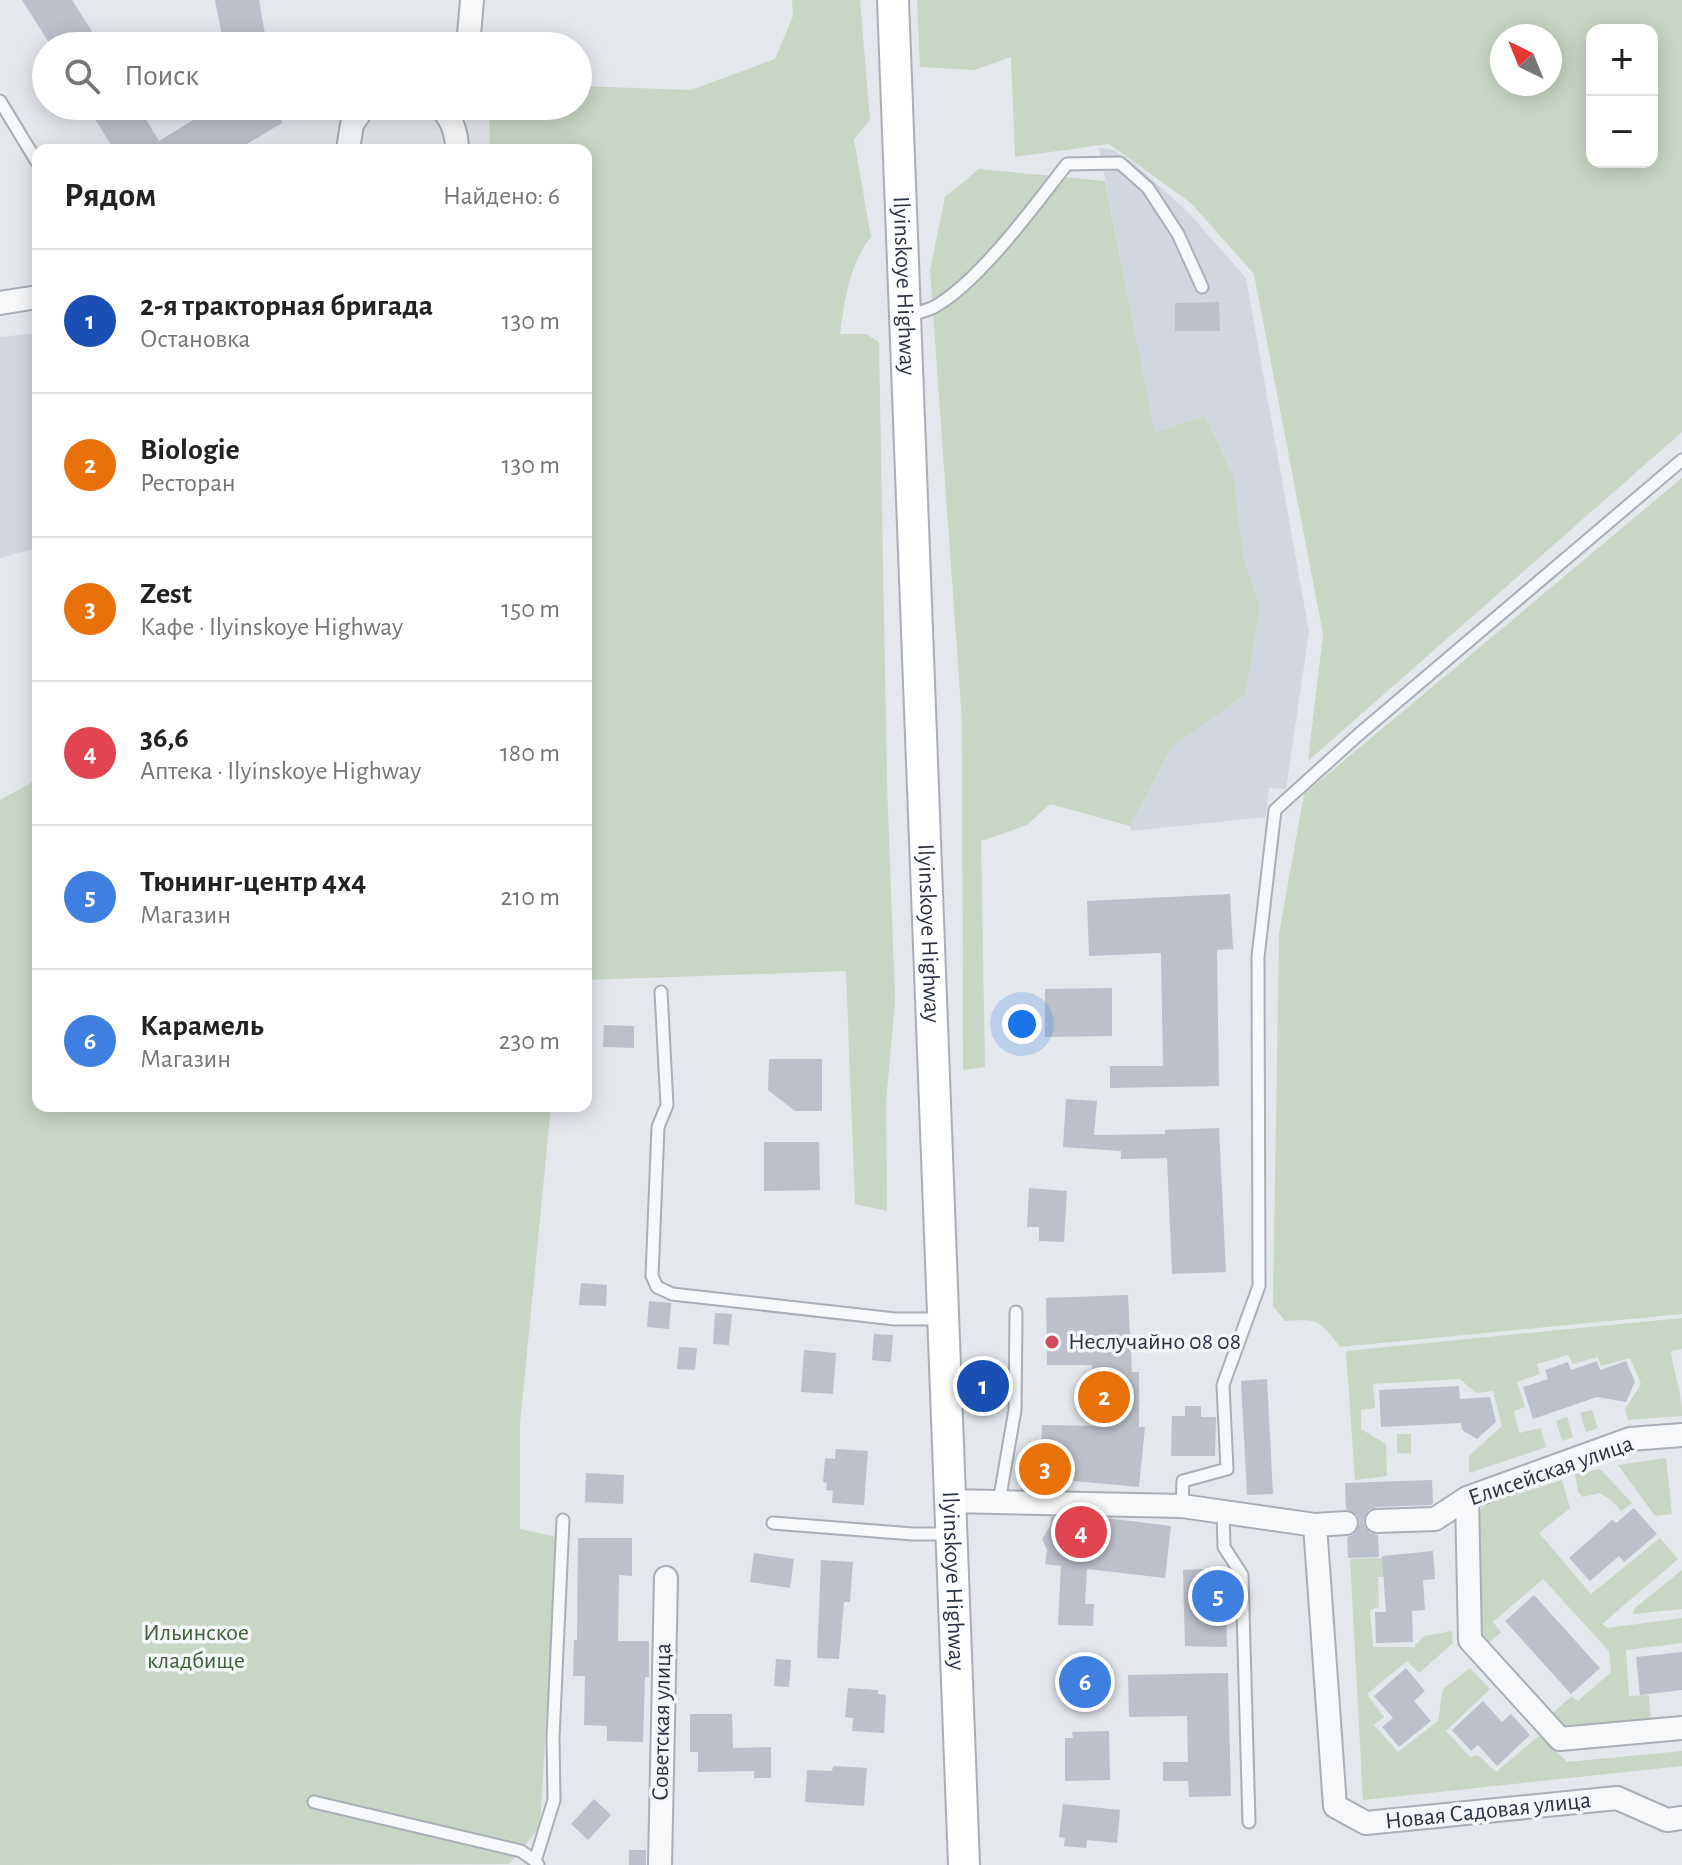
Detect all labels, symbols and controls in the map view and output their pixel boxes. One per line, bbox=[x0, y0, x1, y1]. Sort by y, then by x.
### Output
north arrow bbox=[1490, 24, 1562, 96]
map controls bbox=[1586, 24, 1658, 168]
button: + bbox=[1586, 24, 1658, 96]
search box bbox=[32, 32, 592, 120]
icon: search bbox=[60, 54, 104, 98]
text: Поиск bbox=[124, 61, 199, 91]
button: − bbox=[1586, 96, 1658, 168]
text: Рядом bbox=[64, 179, 156, 213]
text: Найдено: 6 bbox=[443, 183, 560, 209]
street label: Ilyinskoye Highway bbox=[888, 196, 919, 376]
text: 2-я тракторная бригада bbox=[140, 291, 433, 321]
text: 1 bbox=[85, 308, 95, 334]
text: 130 m bbox=[502, 308, 560, 334]
text: Остановка bbox=[140, 326, 250, 352]
text: Biologie bbox=[140, 435, 240, 465]
text: 2 bbox=[84, 452, 96, 478]
text: 130 m bbox=[502, 452, 560, 478]
text: Ресторан bbox=[140, 470, 236, 496]
text: Zest bbox=[140, 579, 192, 609]
text: 3 bbox=[84, 596, 96, 622]
text: 150 m bbox=[501, 596, 560, 622]
text: Кафе · Ilyinskoye Highway bbox=[140, 614, 403, 640]
text: 36,6 bbox=[140, 723, 189, 753]
text: 4 bbox=[83, 740, 97, 766]
text: 180 m bbox=[500, 740, 560, 766]
text: Аптека · Ilyinskoye Highway bbox=[140, 758, 421, 784]
street label: Ilyinskoye Highway bbox=[913, 843, 944, 1023]
text: Тюнинг-центр 4х4 bbox=[140, 867, 366, 897]
text: 5 bbox=[84, 884, 96, 910]
text: 210 m bbox=[500, 884, 560, 910]
text: Магазин bbox=[140, 902, 231, 928]
your location bbox=[1002, 1004, 1042, 1044]
text: Карамель bbox=[140, 1011, 264, 1041]
text: 6 bbox=[84, 1028, 96, 1054]
text: 230 m bbox=[499, 1028, 560, 1054]
text: Магазин bbox=[140, 1046, 231, 1072]
place label: Неслучайно 08 08 bbox=[1068, 1330, 1241, 1354]
marker: Неслучайно 08 08 bbox=[1043, 1333, 1061, 1351]
pin: 1 bbox=[957, 1356, 1009, 1416]
pin: 2 bbox=[1078, 1367, 1130, 1427]
street label: Елисейская улица bbox=[1465, 1432, 1637, 1510]
pin: 3 bbox=[1019, 1439, 1071, 1499]
street label: Ilyinskoye Highway bbox=[938, 1491, 969, 1671]
pin: 4 bbox=[1055, 1502, 1107, 1562]
pin: 5 bbox=[1192, 1566, 1244, 1626]
park label: Ильинское кладбище bbox=[143, 1621, 249, 1673]
street label: Советская улица bbox=[649, 1643, 675, 1801]
pin: 6 bbox=[1059, 1652, 1111, 1712]
street label: Новая Садовая улица bbox=[1384, 1788, 1592, 1834]

